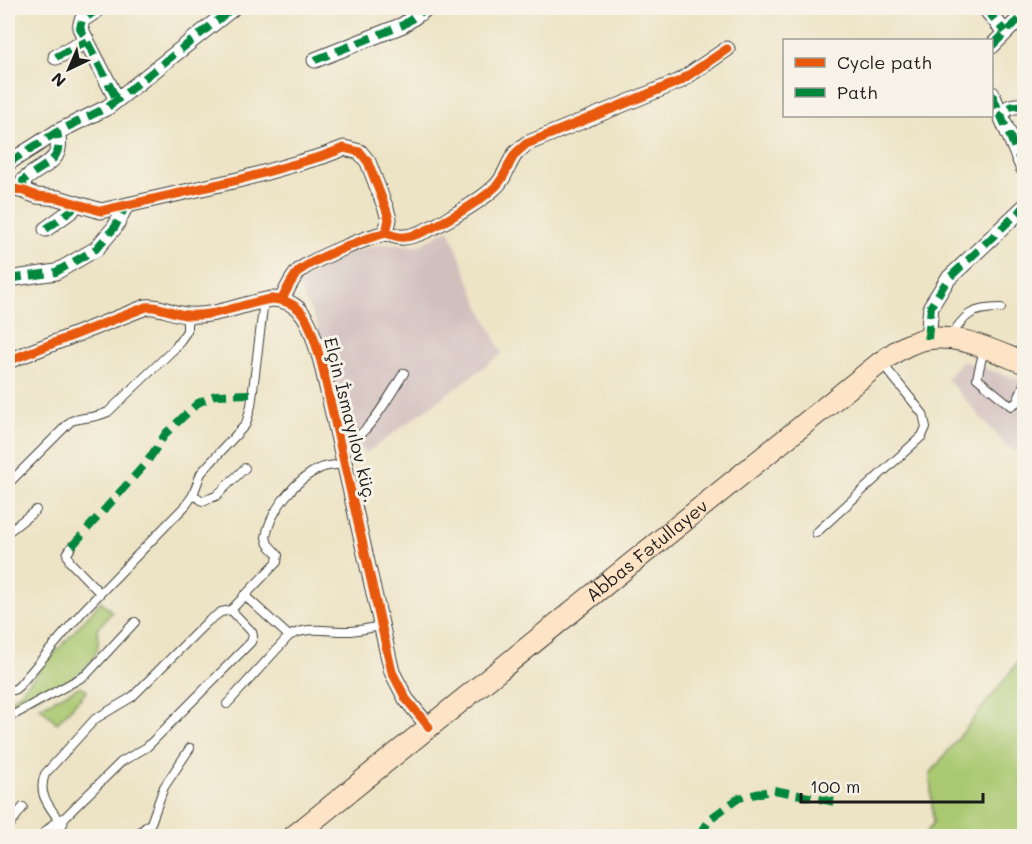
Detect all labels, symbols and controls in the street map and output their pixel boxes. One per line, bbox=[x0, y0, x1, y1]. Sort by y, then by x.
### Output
north arrow bbox=[39, 39, 99, 99]
legend bbox=[783, 39, 993, 117]
text: Cycle path bbox=[837, 50, 932, 74]
text: N bbox=[47, 68, 70, 92]
text: Path bbox=[837, 80, 877, 104]
street label: Elçin İsmayılov küç. bbox=[319, 335, 383, 505]
street label: Abbas Fətullayev bbox=[581, 493, 713, 607]
scale bar bbox=[801, 766, 982, 804]
text: 100 m bbox=[810, 774, 860, 798]

